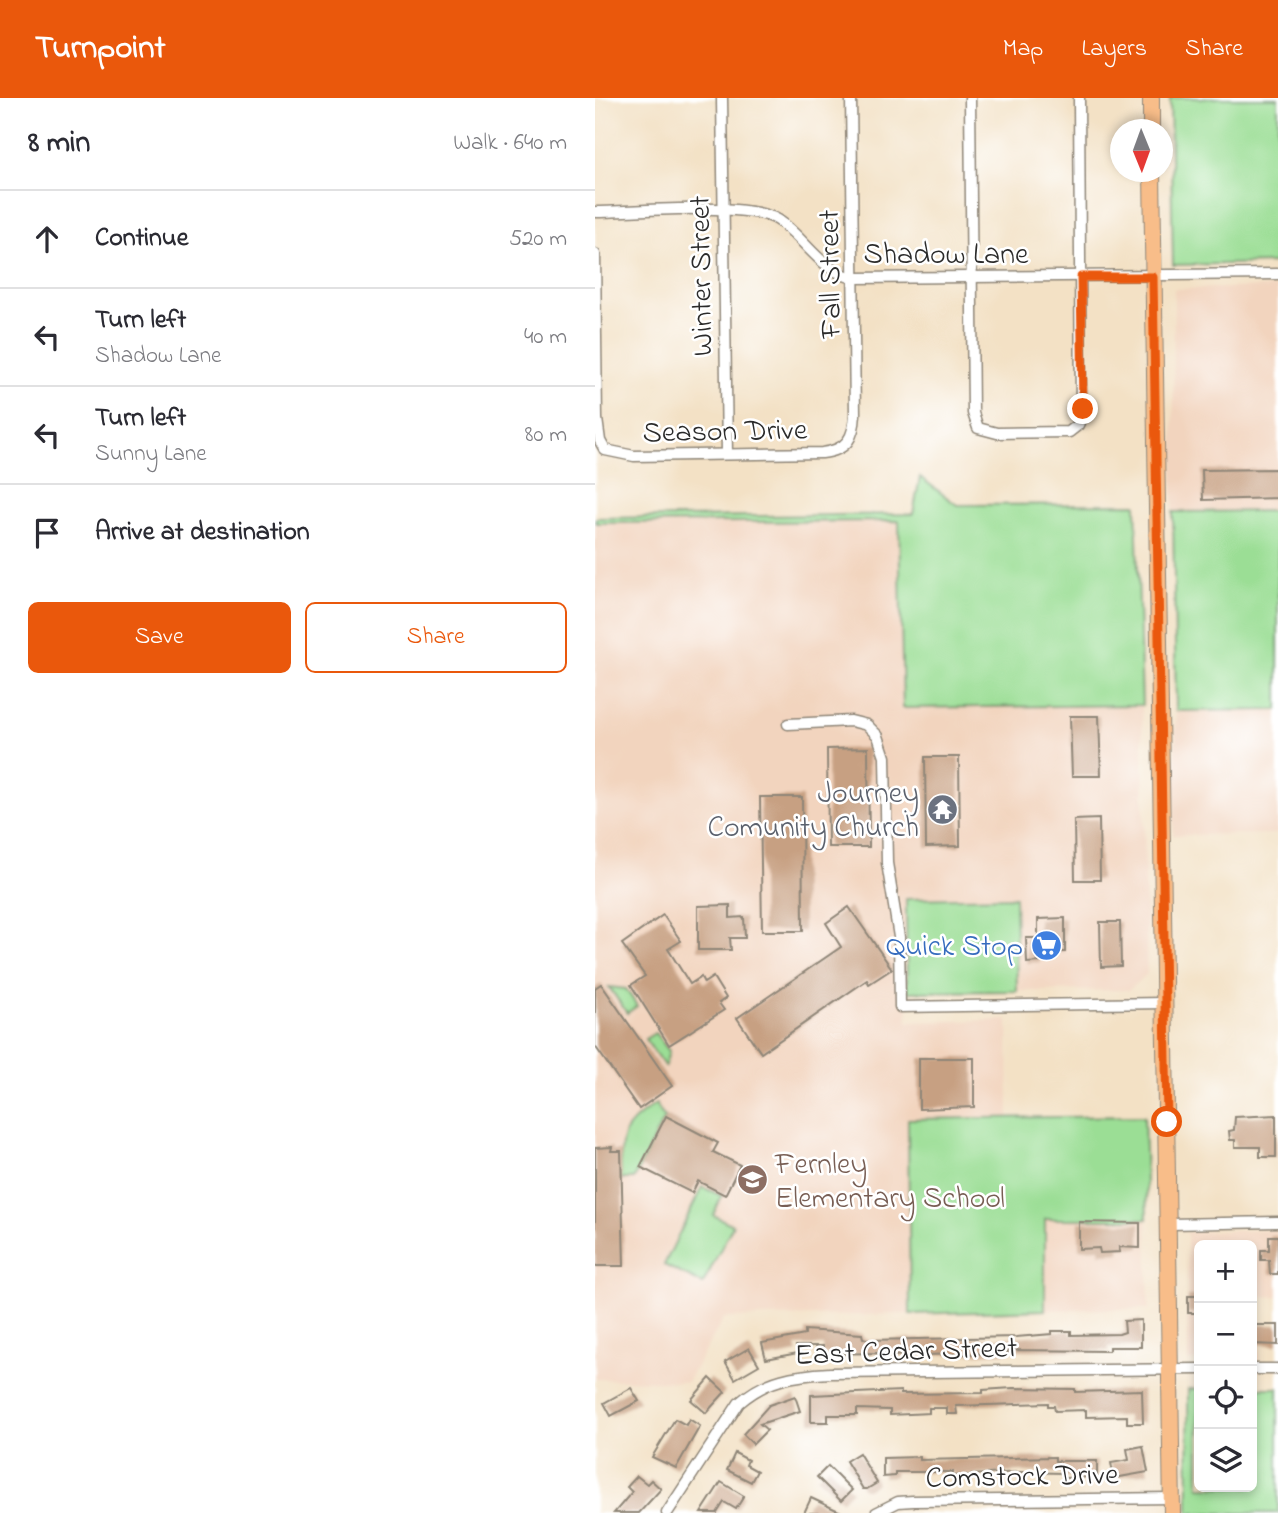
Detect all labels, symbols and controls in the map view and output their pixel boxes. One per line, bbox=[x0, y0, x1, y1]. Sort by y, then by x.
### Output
text: Turnpoint bbox=[35, 25, 166, 73]
text: Map bbox=[1003, 32, 1043, 67]
text: Layers bbox=[1081, 32, 1147, 67]
text: Share bbox=[1185, 32, 1243, 67]
north arrow bbox=[1110, 119, 1173, 182]
text: 8 min bbox=[28, 122, 90, 166]
text: Walk · 640 m bbox=[453, 127, 567, 160]
street label: Winter Street bbox=[680, 195, 726, 357]
street label: Fall Street bbox=[809, 209, 855, 340]
icon: ahead bbox=[28, 220, 66, 258]
text: Continue bbox=[95, 220, 188, 258]
text: 520 m bbox=[509, 223, 567, 256]
street label: Shadow Lane bbox=[864, 234, 1029, 278]
text: Turn left bbox=[95, 302, 186, 340]
icon: left bbox=[28, 318, 66, 356]
text: 40 m bbox=[524, 321, 567, 354]
text: Shadow Lane bbox=[95, 340, 221, 373]
route end bbox=[1067, 393, 1098, 424]
text: Turn left bbox=[95, 400, 186, 438]
street label: Season Drive bbox=[642, 410, 808, 456]
icon: left bbox=[28, 416, 66, 454]
text: 80 m bbox=[525, 419, 567, 452]
text: Sunny Lane bbox=[95, 438, 207, 471]
icon: arrive bbox=[28, 514, 66, 552]
text: Arrive at destination bbox=[95, 514, 310, 552]
button: Save bbox=[28, 602, 291, 673]
button: Share bbox=[305, 602, 567, 673]
place label: Journey Comunity Church bbox=[707, 773, 919, 851]
temple icon: Journey Comunity Church bbox=[925, 792, 959, 826]
place label: Quick Stop bbox=[886, 926, 1023, 970]
supermarket icon: Quick Stop bbox=[1029, 928, 1063, 962]
route start bbox=[1151, 1106, 1182, 1137]
place label: Fernley Elementary School bbox=[774, 1144, 1005, 1222]
school or university icon: Fernley Elementary School bbox=[735, 1163, 769, 1197]
map controls bbox=[1194, 1240, 1257, 1492]
button: + bbox=[1194, 1240, 1257, 1303]
button: − bbox=[1194, 1303, 1257, 1366]
street label: East Cedar Street bbox=[794, 1327, 1018, 1379]
button: locate bbox=[1194, 1366, 1257, 1429]
button: layers bbox=[1194, 1429, 1257, 1492]
street label: Comstock Drive bbox=[925, 1454, 1119, 1502]

